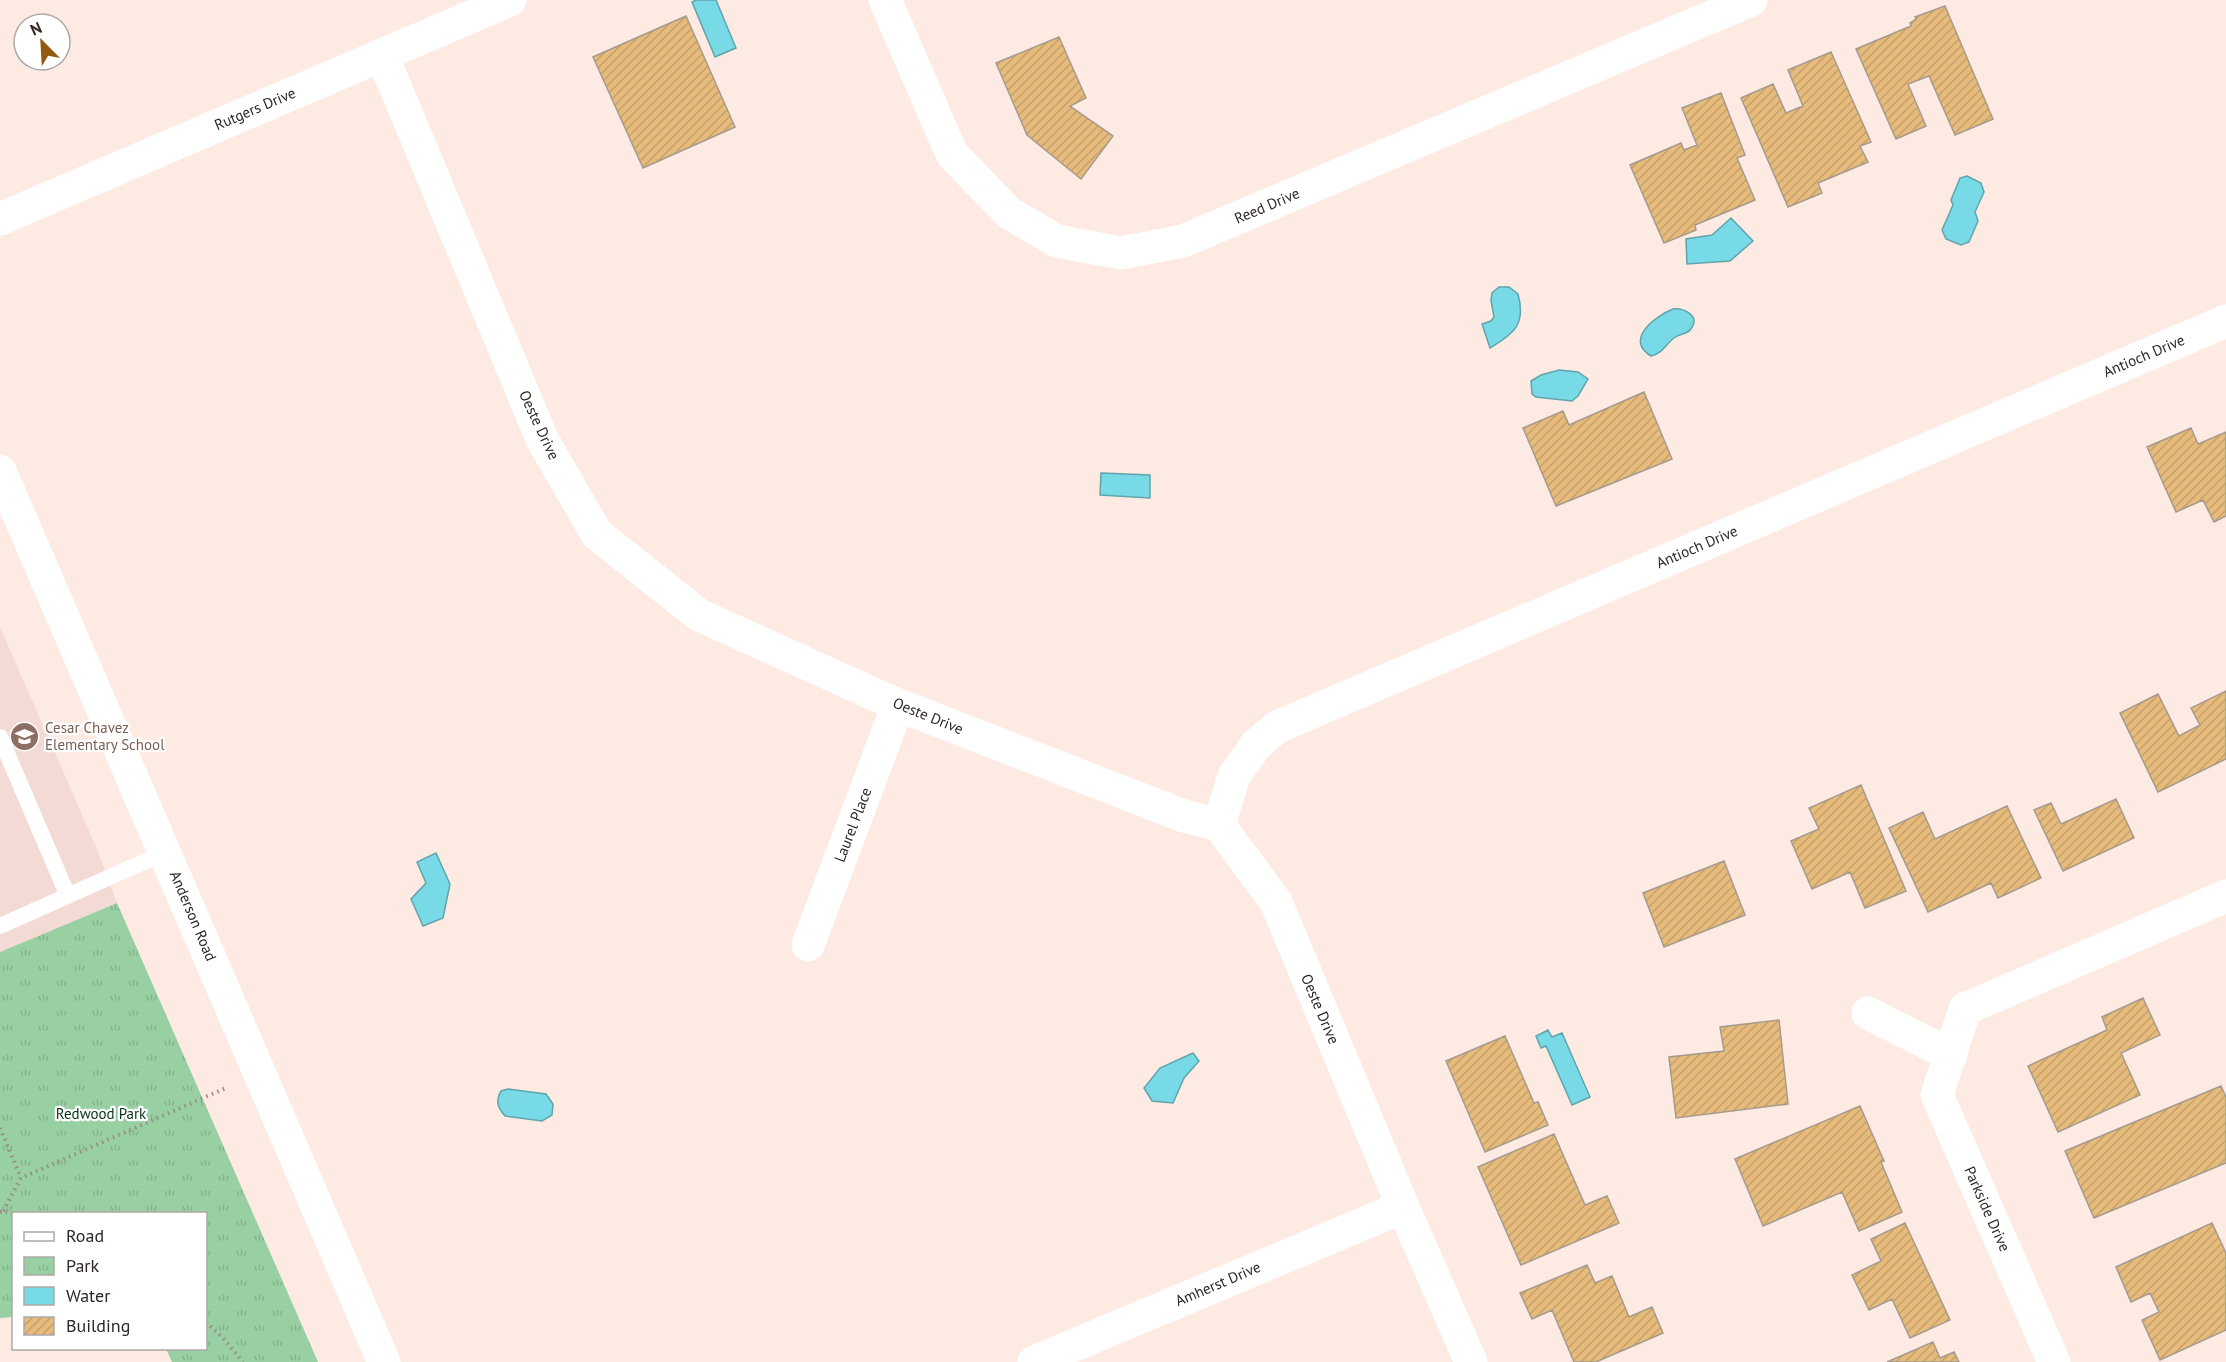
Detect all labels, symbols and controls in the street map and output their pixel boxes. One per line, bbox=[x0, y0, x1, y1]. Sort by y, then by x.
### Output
north arrow bbox=[12, 12, 72, 72]
text: N bbox=[27, 17, 45, 40]
street label: Rutgers Drive bbox=[211, 83, 298, 134]
street label: Reed Drive bbox=[1231, 183, 1302, 228]
street label: Antioch Drive bbox=[2100, 330, 2187, 381]
street label: Oeste Drive bbox=[515, 387, 564, 462]
street label: Antioch Drive bbox=[1653, 521, 1740, 572]
street label: Oeste Drive bbox=[890, 693, 966, 738]
place label: Cesar Chavez Elementary School bbox=[45, 718, 165, 754]
school or university icon: Cesar Chavez Elementary School bbox=[8, 721, 40, 753]
street label: Laurel Place bbox=[830, 785, 875, 865]
street label: Anderson Road bbox=[166, 868, 221, 964]
street label: Oeste Drive bbox=[1297, 971, 1344, 1047]
park label: Redwood Park bbox=[56, 1104, 147, 1123]
street label: Parkside Drive bbox=[1960, 1163, 2015, 1254]
legend bbox=[12, 1212, 207, 1350]
text: Road bbox=[66, 1224, 104, 1247]
text: Park bbox=[66, 1254, 99, 1277]
street label: Amherst Drive bbox=[1172, 1257, 1263, 1310]
text: Water bbox=[66, 1284, 110, 1307]
text: Building bbox=[66, 1314, 130, 1337]

